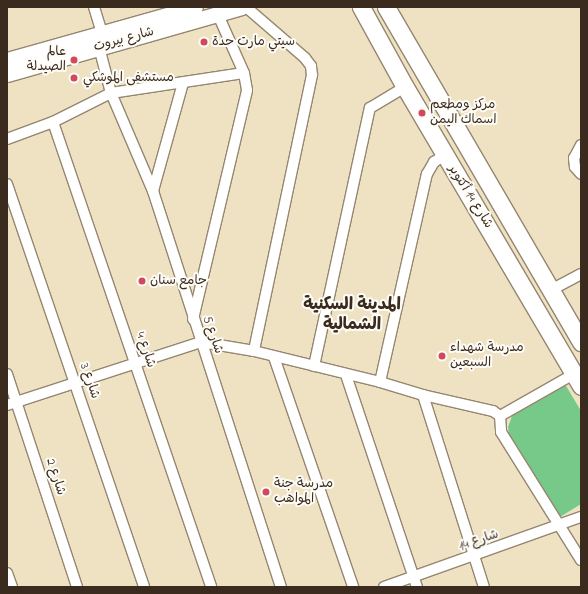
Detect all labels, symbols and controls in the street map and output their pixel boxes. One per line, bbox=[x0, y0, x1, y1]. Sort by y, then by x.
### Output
street label: شارع بيروت bbox=[92, 24, 156, 56]
place label: سيتي مارت حدة bbox=[212, 34, 295, 50]
marker: سيتي مارت حدة bbox=[199, 37, 209, 47]
place label: عالم الصيدلة bbox=[27, 45, 66, 76]
marker: عالم الصيدلة bbox=[69, 55, 79, 65]
place label: مستشفى الموشكي bbox=[83, 70, 174, 86]
marker: مستشفى الموشكي bbox=[68, 72, 80, 84]
place label: مركز ومطعم اسماك اليمن bbox=[430, 98, 497, 129]
marker: مركز ومطعم اسماك اليمن bbox=[417, 108, 427, 118]
street label: شارع 14 أكتوبر bbox=[444, 162, 496, 232]
place label: جامع سنان bbox=[150, 273, 207, 289]
marker: جامع سنان bbox=[137, 276, 147, 286]
district label: المدينة السكنية الشمالية bbox=[303, 295, 401, 335]
street label: شارع 5 bbox=[198, 314, 226, 356]
street label: شارع 4 bbox=[132, 330, 158, 370]
place label: مدرسة شهداء السبعين bbox=[450, 341, 524, 372]
marker: مدرسة شهداء السبعين bbox=[437, 351, 447, 361]
street label: شارع 3 bbox=[76, 361, 102, 401]
street label: شارع 2 bbox=[42, 457, 68, 497]
place label: مدرسة جنة المواهب bbox=[274, 477, 333, 508]
marker: مدرسة جنة المواهب bbox=[261, 487, 271, 497]
street label: شارع 14 bbox=[457, 527, 501, 555]

